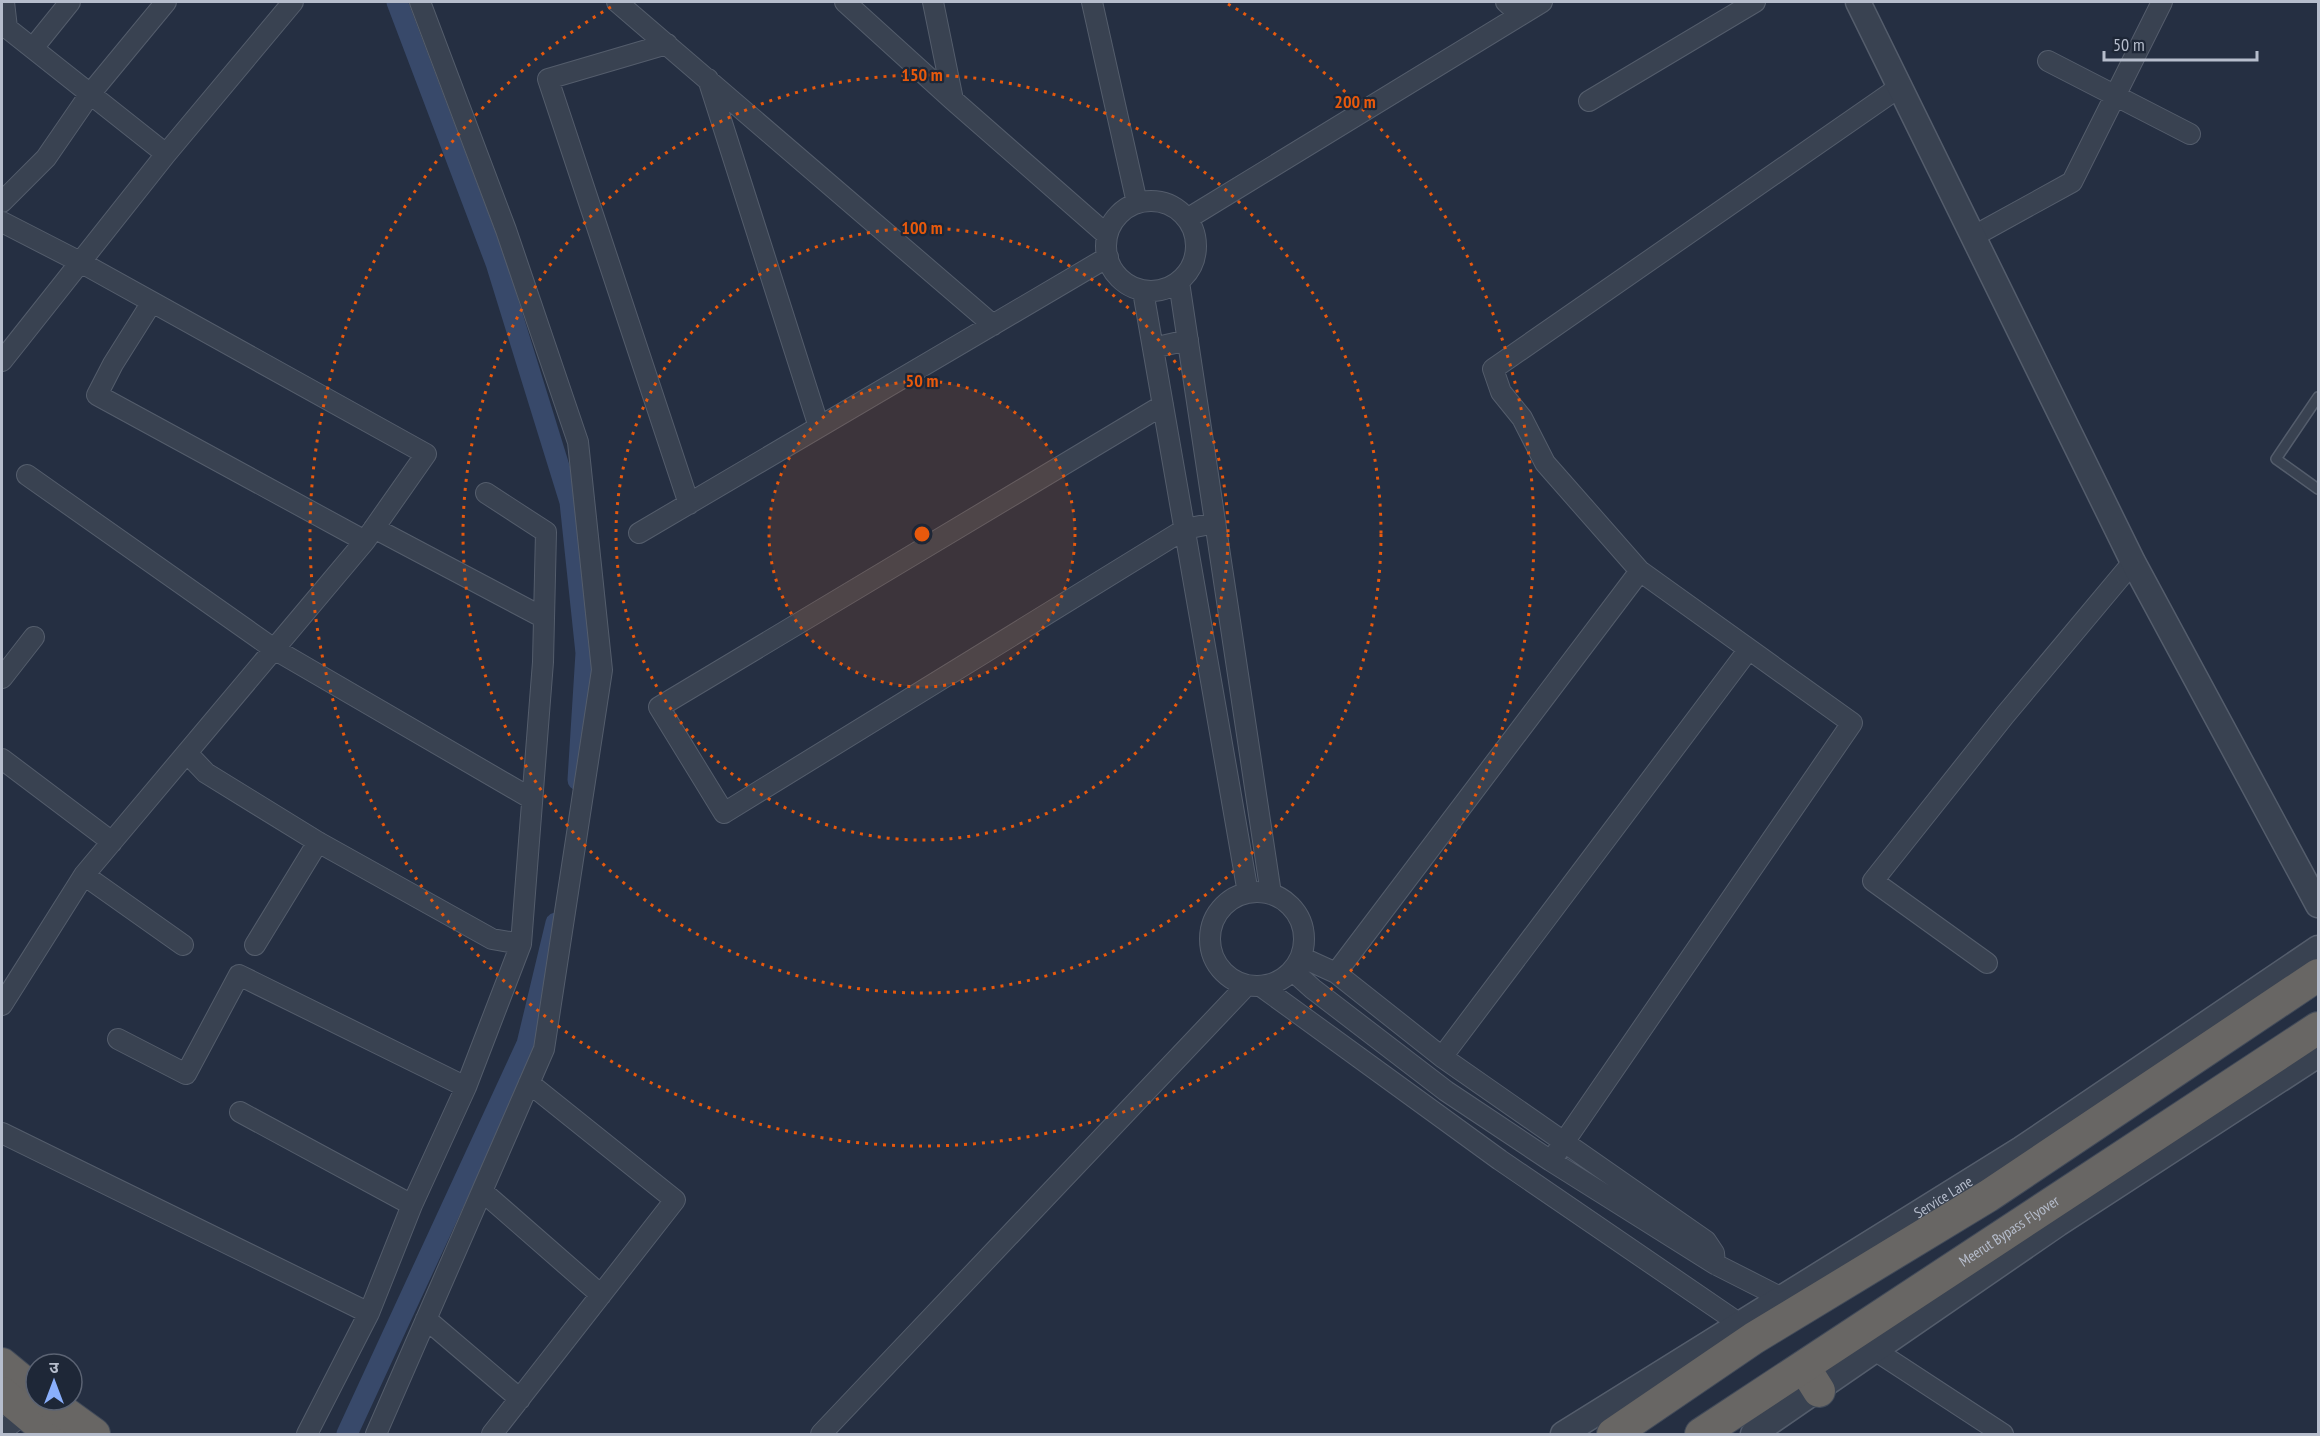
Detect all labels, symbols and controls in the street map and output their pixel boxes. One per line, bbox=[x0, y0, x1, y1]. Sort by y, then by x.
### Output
scale bar bbox=[2104, 24, 2257, 62]
text: 50 m bbox=[2113, 33, 2145, 56]
text: 150 m bbox=[901, 63, 943, 86]
text: 200 m bbox=[1334, 90, 1376, 113]
text: 100 m bbox=[901, 216, 943, 239]
text: 50 m bbox=[906, 369, 938, 392]
centre of rings bbox=[912, 524, 932, 544]
street label: Service Lane bbox=[1910, 1172, 1976, 1222]
street label: Meerut Bypass Flyover bbox=[1955, 1190, 2063, 1271]
north arrow bbox=[24, 1352, 84, 1412]
text: उ bbox=[49, 1357, 59, 1377]

